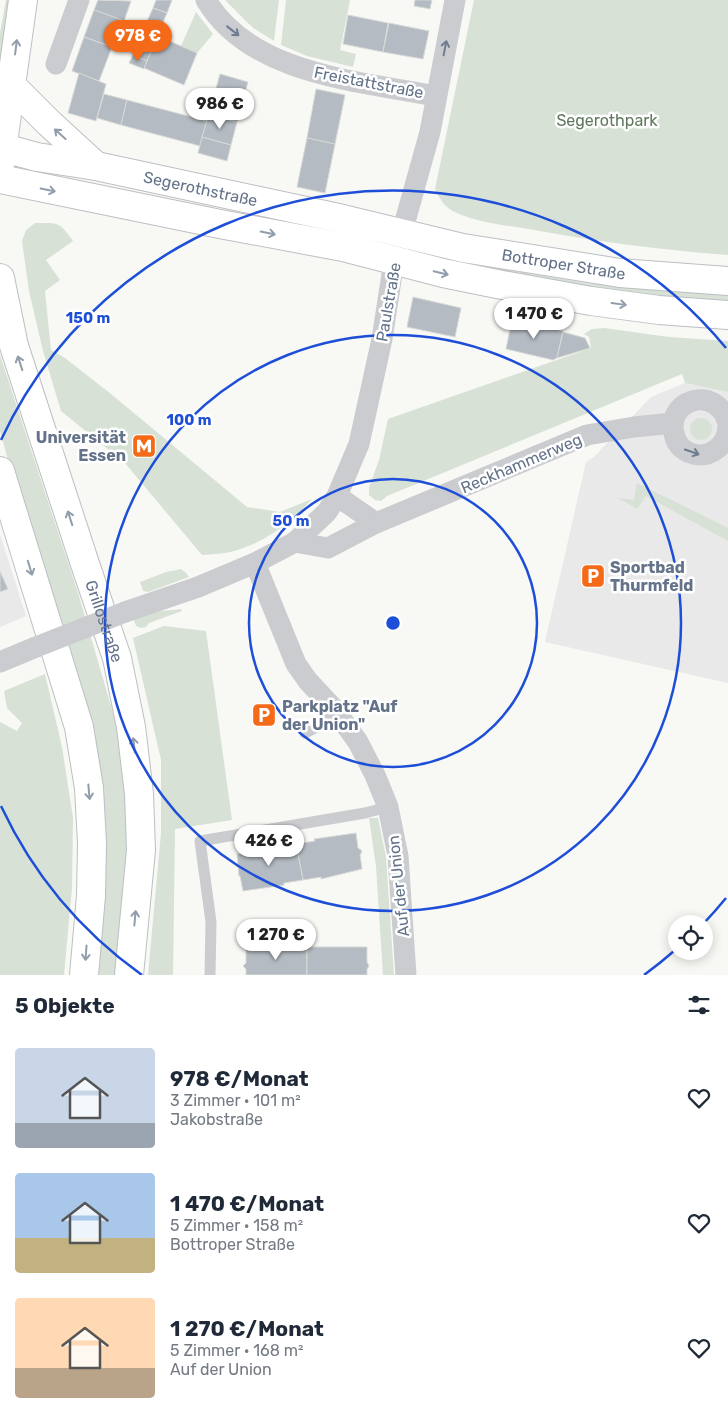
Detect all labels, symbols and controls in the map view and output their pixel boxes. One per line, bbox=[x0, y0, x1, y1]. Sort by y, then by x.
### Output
pin: 978 € bbox=[103, 20, 173, 62]
text: 978 € bbox=[115, 26, 161, 45]
one-way arrow bbox=[226, 26, 239, 37]
one-way arrow bbox=[11, 40, 21, 56]
one-way arrow bbox=[441, 40, 450, 56]
street label: Freistattstraße bbox=[313, 63, 425, 102]
pin: 986 € bbox=[185, 88, 255, 130]
text: 986 € bbox=[196, 94, 244, 113]
park label: Segerothpark bbox=[556, 111, 658, 130]
one-way arrow bbox=[53, 128, 66, 139]
street label: Segerothstraße bbox=[142, 167, 259, 210]
one-way arrow bbox=[39, 185, 55, 195]
one-way arrow bbox=[259, 229, 275, 239]
street label: Bottroper Straße bbox=[500, 245, 626, 283]
street label: Paulstraße bbox=[372, 261, 405, 343]
one-way arrow bbox=[433, 269, 449, 278]
pin: 1 470 € bbox=[488, 298, 580, 340]
one-way arrow bbox=[610, 300, 626, 310]
text: 1 470 € bbox=[505, 304, 563, 323]
text: 150 m bbox=[66, 309, 110, 327]
one-way arrow bbox=[14, 356, 24, 372]
text: 100 m bbox=[167, 411, 211, 429]
place label: Universität Essen bbox=[36, 428, 127, 465]
street label: Reckhammerweg bbox=[458, 429, 585, 498]
metro station icon: Universität Essen bbox=[131, 433, 157, 459]
one-way arrow bbox=[684, 448, 700, 458]
one-way arrow bbox=[64, 510, 74, 526]
text: 50 m bbox=[273, 512, 309, 530]
place label: Sportbad Thurmfeld bbox=[610, 558, 693, 595]
one-way arrow bbox=[26, 560, 36, 576]
parking icon: Sportbad Thurmfeld bbox=[580, 563, 606, 589]
street label: Grillostraße bbox=[81, 578, 127, 665]
centre of rings bbox=[384, 614, 402, 632]
place label: Parkplatz "Auf der Union" bbox=[282, 697, 398, 734]
parking icon: Parkplatz "Auf der Union" bbox=[251, 702, 277, 728]
one-way arrow bbox=[129, 737, 139, 753]
one-way arrow bbox=[84, 784, 94, 800]
pin: 426 € bbox=[234, 824, 304, 867]
text: 426 € bbox=[245, 831, 293, 850]
street label: Auf der Union bbox=[384, 834, 413, 938]
one-way arrow bbox=[130, 910, 139, 926]
map controls bbox=[668, 915, 713, 960]
button: locate bbox=[668, 915, 713, 960]
pin: 1 270 € bbox=[230, 918, 322, 961]
text: 1 270 € bbox=[247, 925, 305, 944]
one-way arrow bbox=[82, 945, 91, 961]
icon: filters bbox=[685, 991, 713, 1019]
text: 5 Objekte bbox=[15, 993, 115, 1018]
text: 978 €/Monat bbox=[170, 1066, 309, 1091]
icon: home bbox=[55, 1068, 115, 1128]
icon: heart bbox=[685, 1084, 713, 1112]
text: 3 Zimmer · 101 m² bbox=[170, 1091, 301, 1110]
text: Jakobstraße bbox=[170, 1110, 263, 1129]
text: 1 470 €/Monat bbox=[170, 1191, 324, 1216]
icon: home bbox=[55, 1193, 115, 1253]
icon: heart bbox=[685, 1209, 713, 1237]
text: 5 Zimmer · 158 m² bbox=[170, 1216, 303, 1235]
text: Bottroper Straße bbox=[170, 1235, 295, 1254]
text: 1 270 €/Monat bbox=[170, 1316, 324, 1341]
icon: home bbox=[55, 1318, 115, 1378]
icon: heart bbox=[685, 1334, 713, 1362]
text: 5 Zimmer · 168 m² bbox=[170, 1341, 303, 1360]
text: Auf der Union bbox=[170, 1360, 272, 1379]

